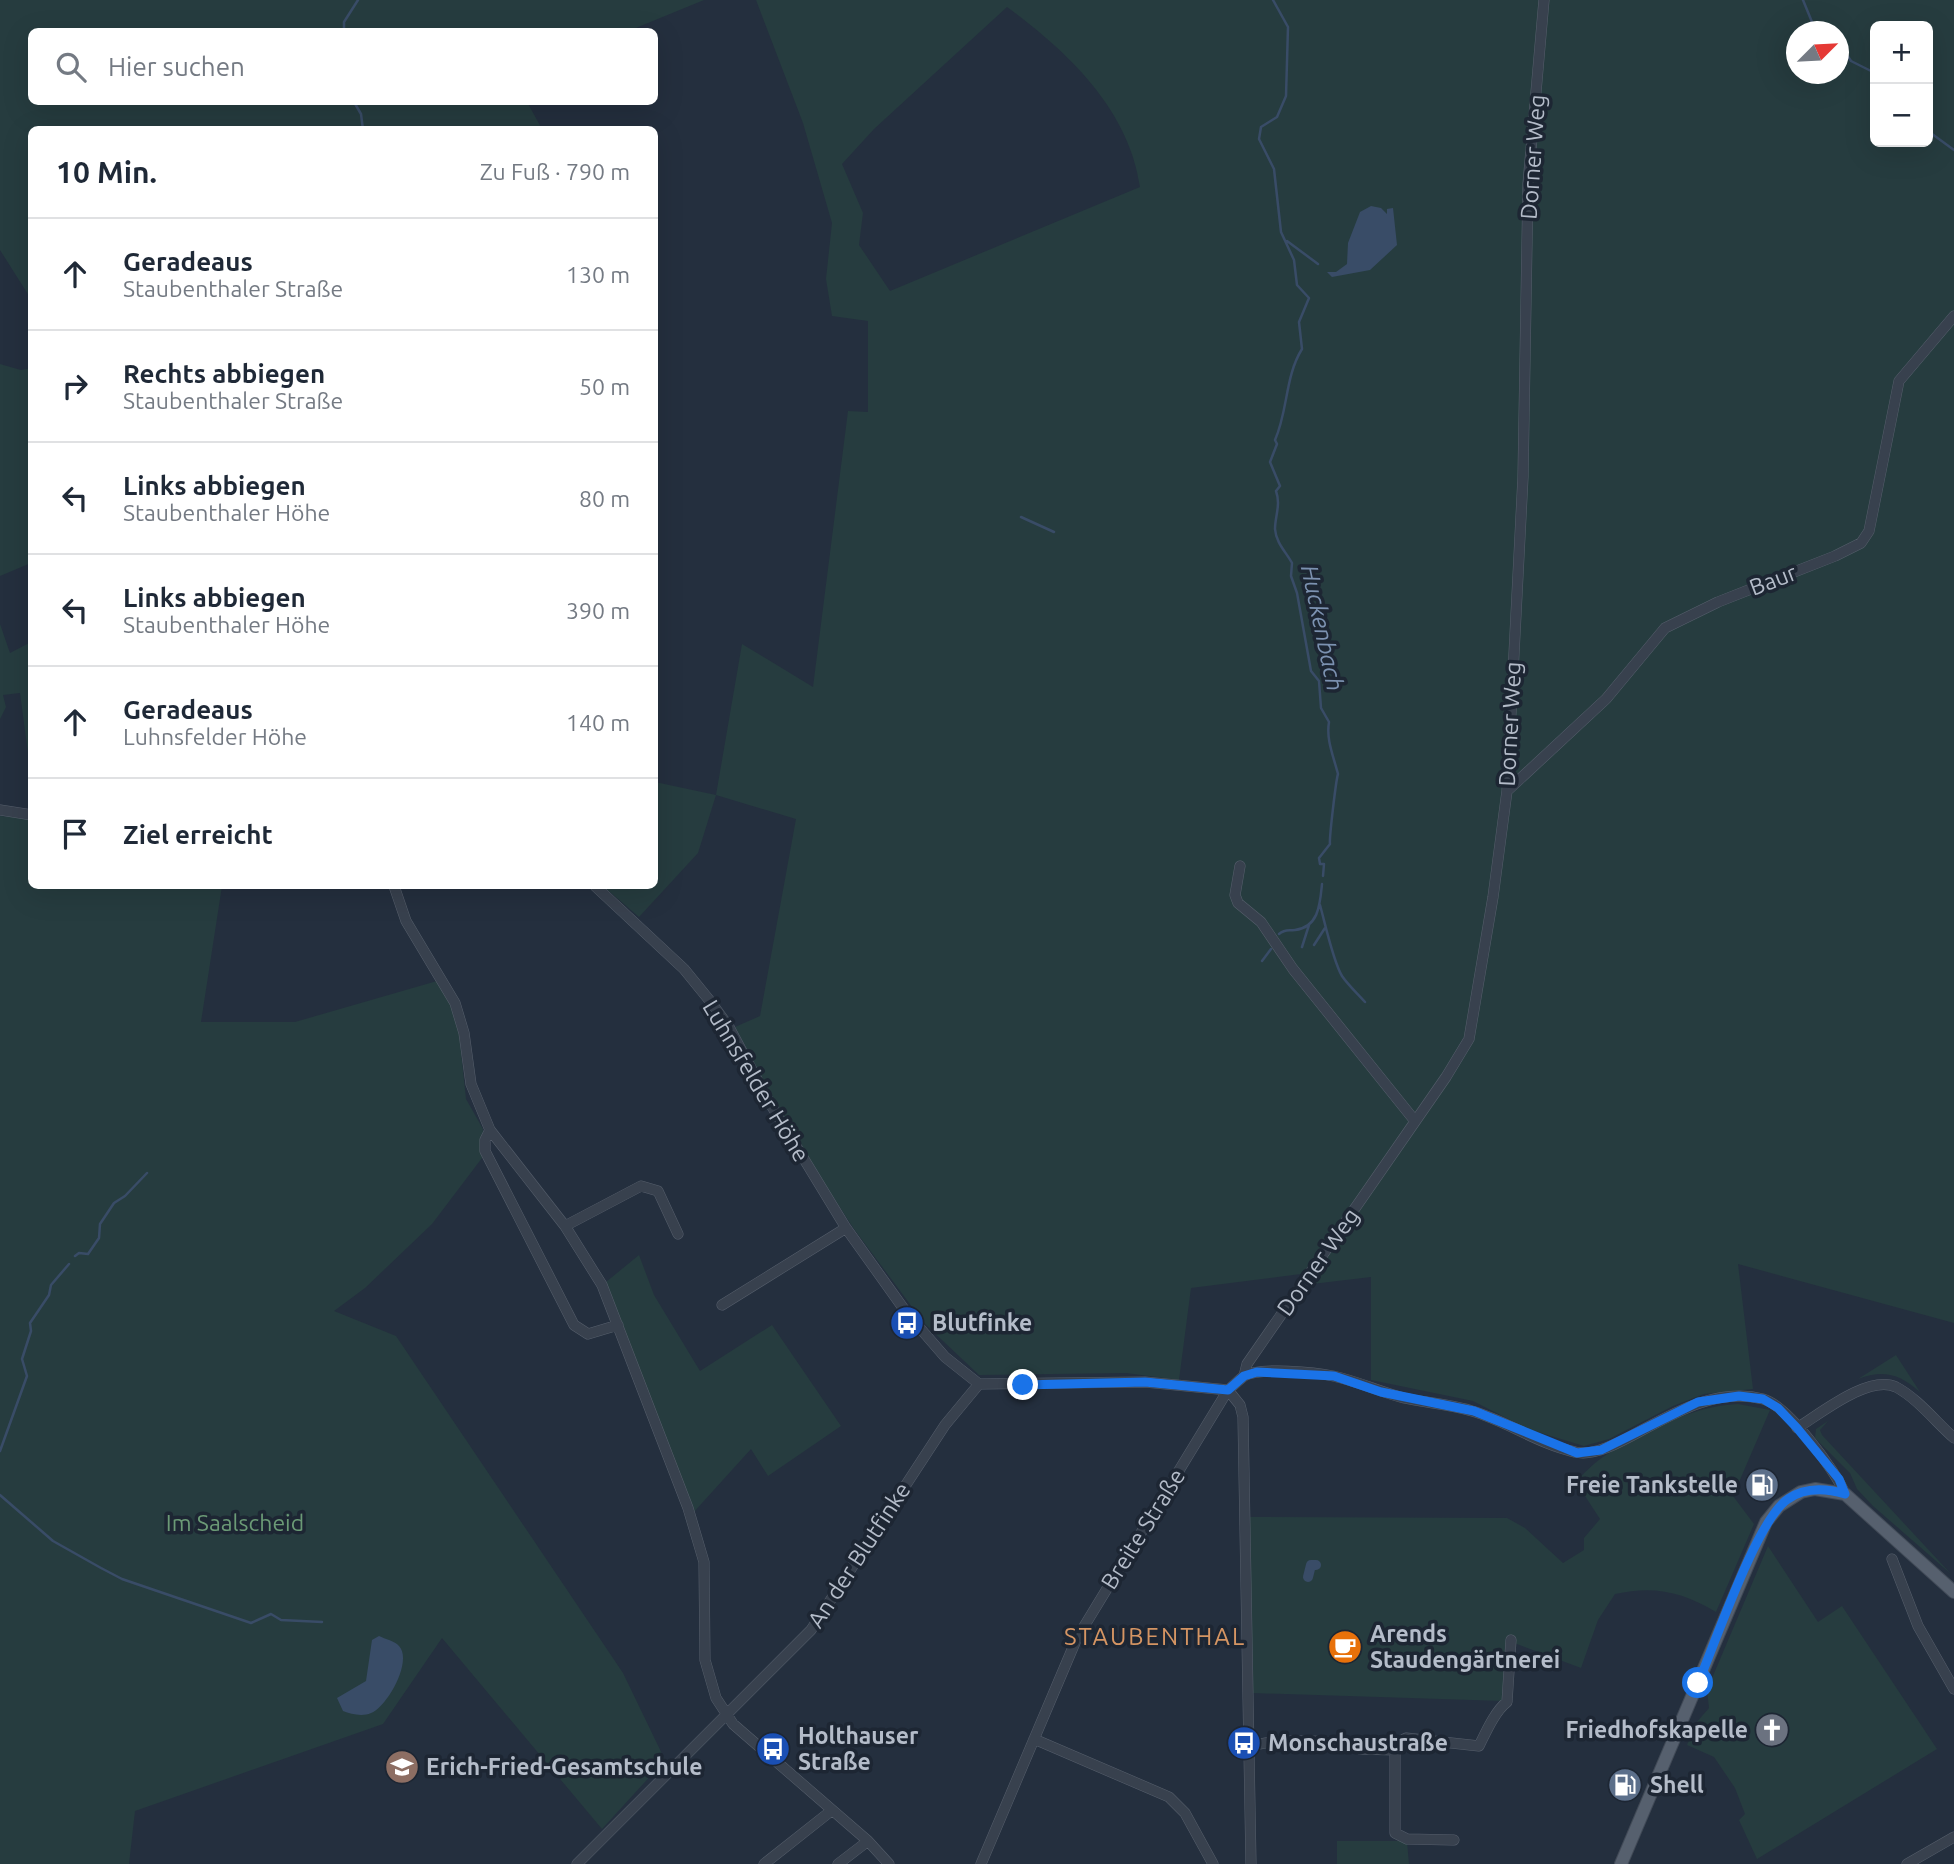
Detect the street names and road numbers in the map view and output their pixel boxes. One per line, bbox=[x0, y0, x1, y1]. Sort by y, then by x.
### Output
street label: Dorner Weg bbox=[1516, 94, 1549, 220]
street label: Baur bbox=[1746, 559, 1800, 600]
street label: Dorner Weg bbox=[1494, 661, 1525, 787]
street label: Luhnsfelder Höhe bbox=[698, 995, 815, 1166]
street label: Dorner Weg bbox=[1271, 1203, 1364, 1320]
street label: Breite Straße bbox=[1096, 1464, 1189, 1593]
street label: An der Blutfinke bbox=[802, 1478, 915, 1632]

